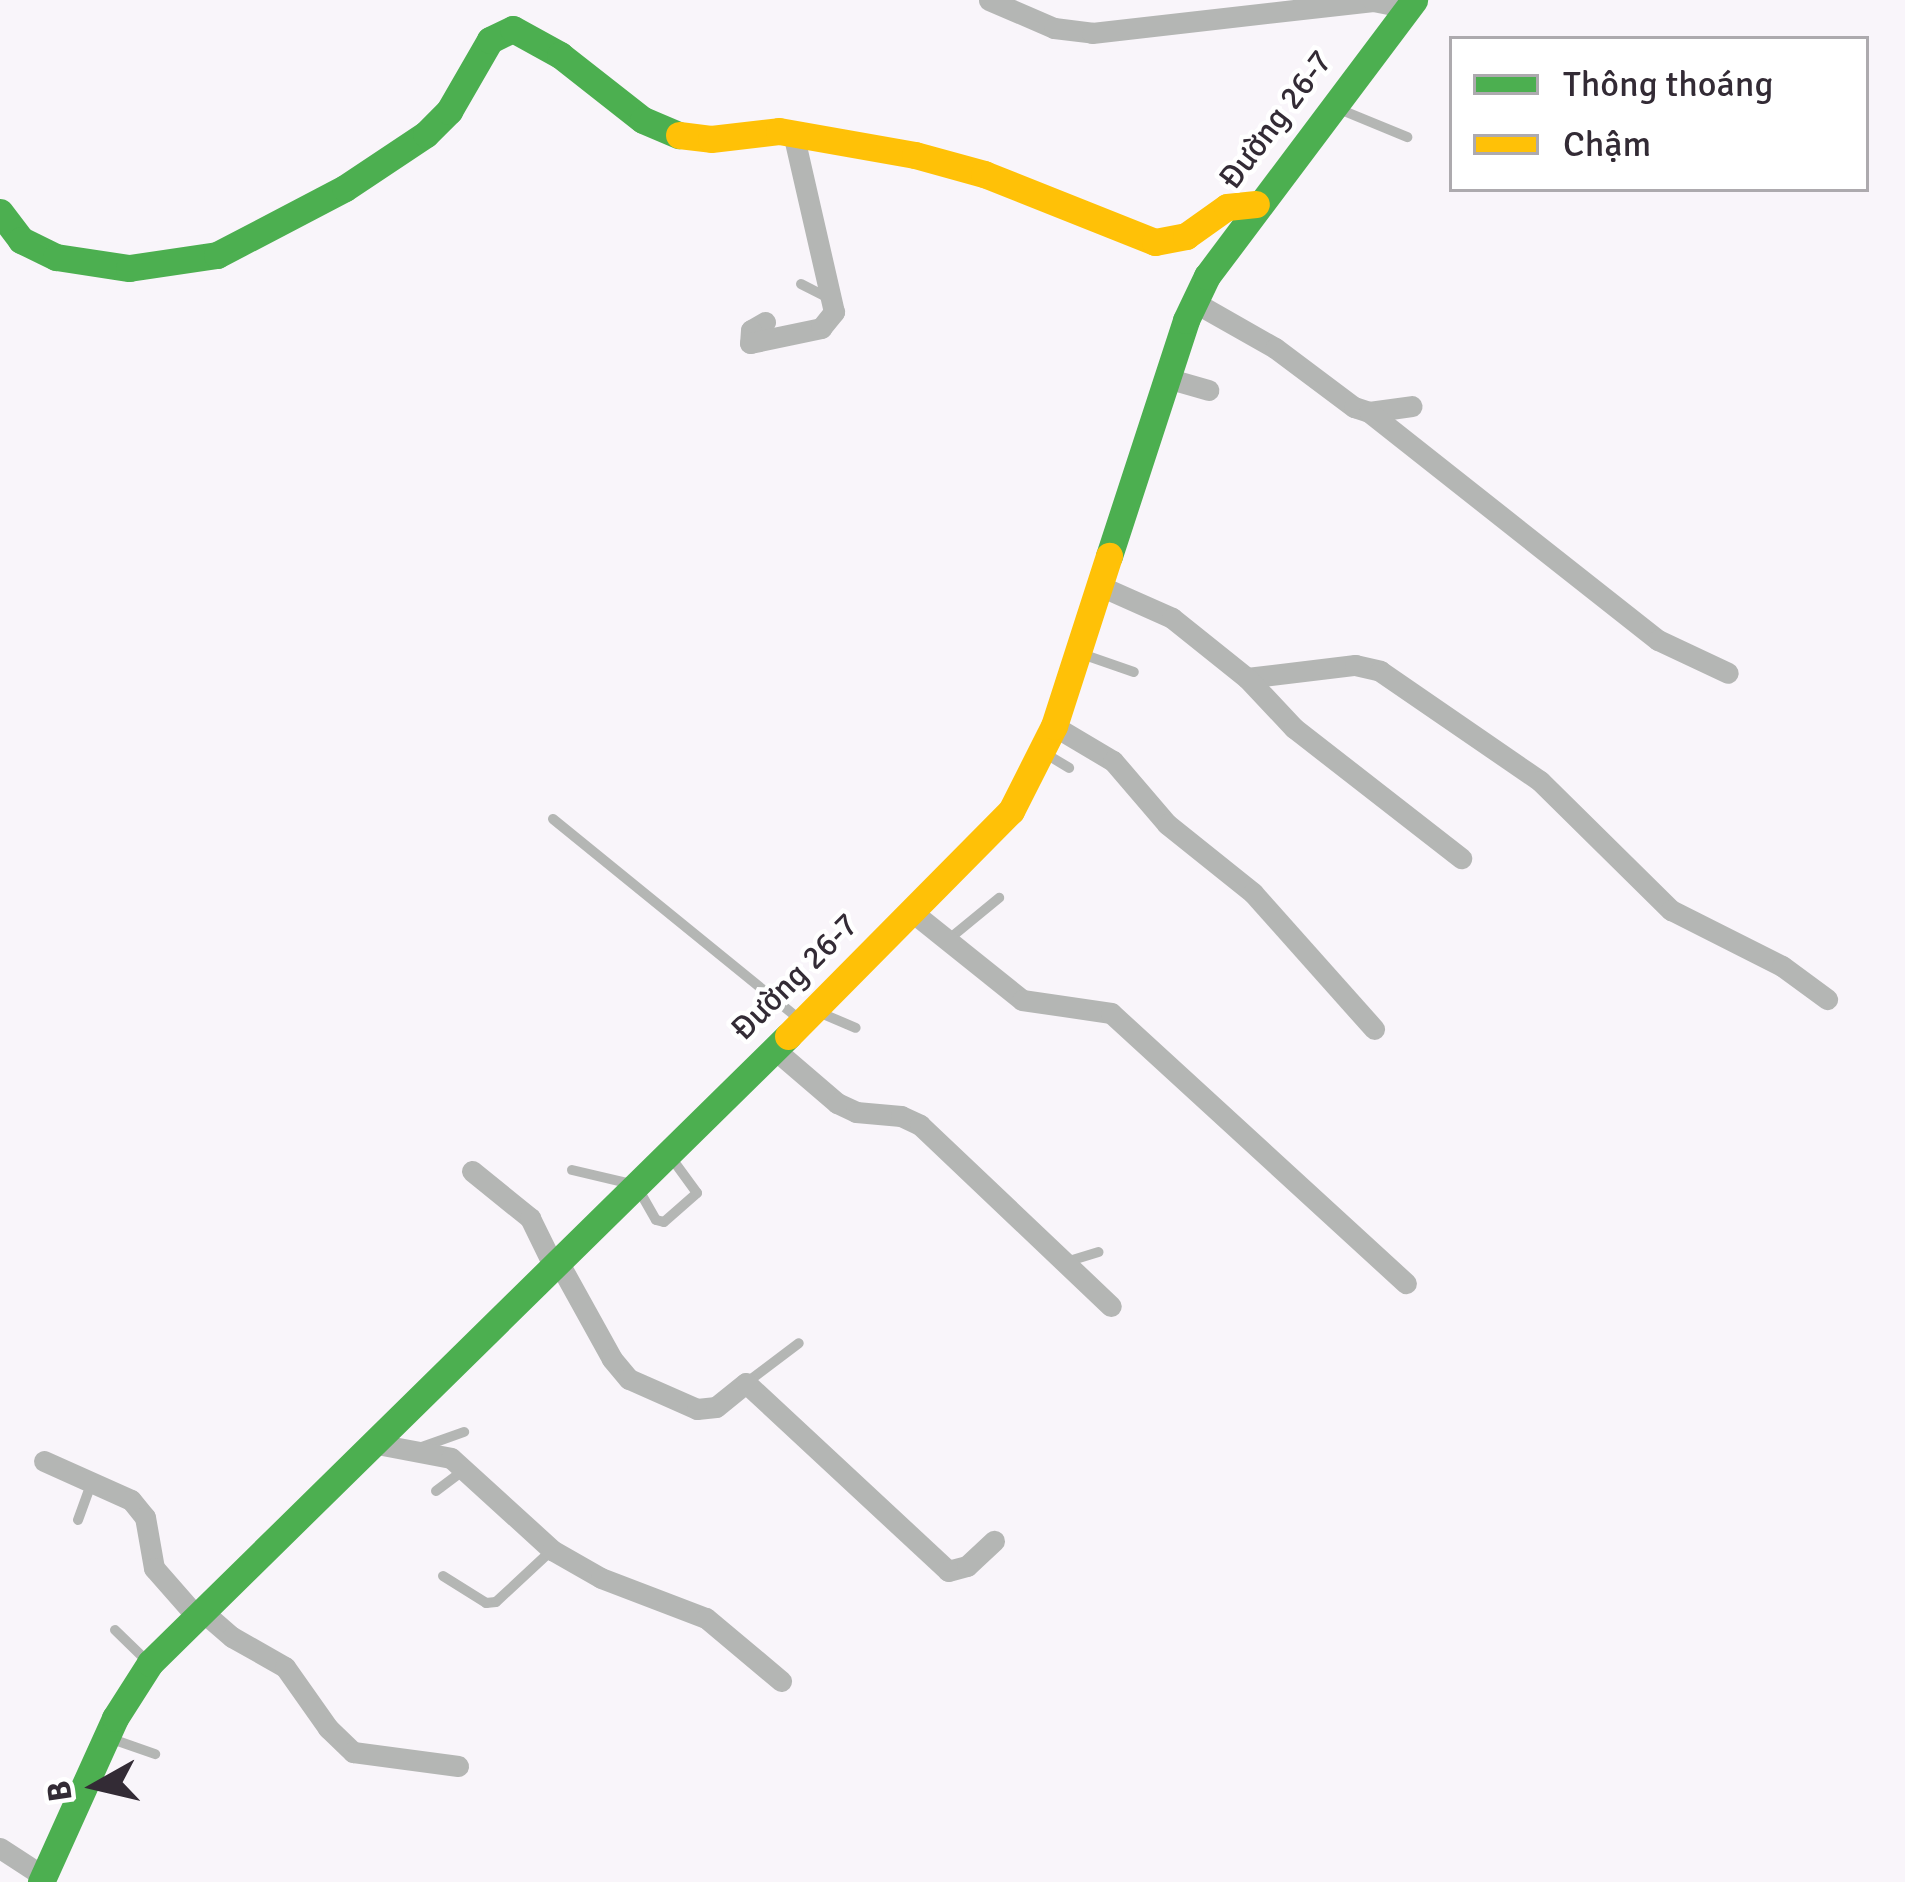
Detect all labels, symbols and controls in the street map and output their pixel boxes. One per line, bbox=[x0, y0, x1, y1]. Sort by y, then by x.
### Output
legend bbox=[1449, 36, 1869, 192]
street label: Đường 26-7 bbox=[1211, 43, 1341, 197]
text: Thông thoáng bbox=[1563, 62, 1773, 107]
text: Chậm bbox=[1563, 122, 1651, 167]
street label: Đường 26-7 bbox=[723, 905, 867, 1049]
north arrow bbox=[36, 1726, 156, 1846]
text: B bbox=[38, 1778, 82, 1804]

